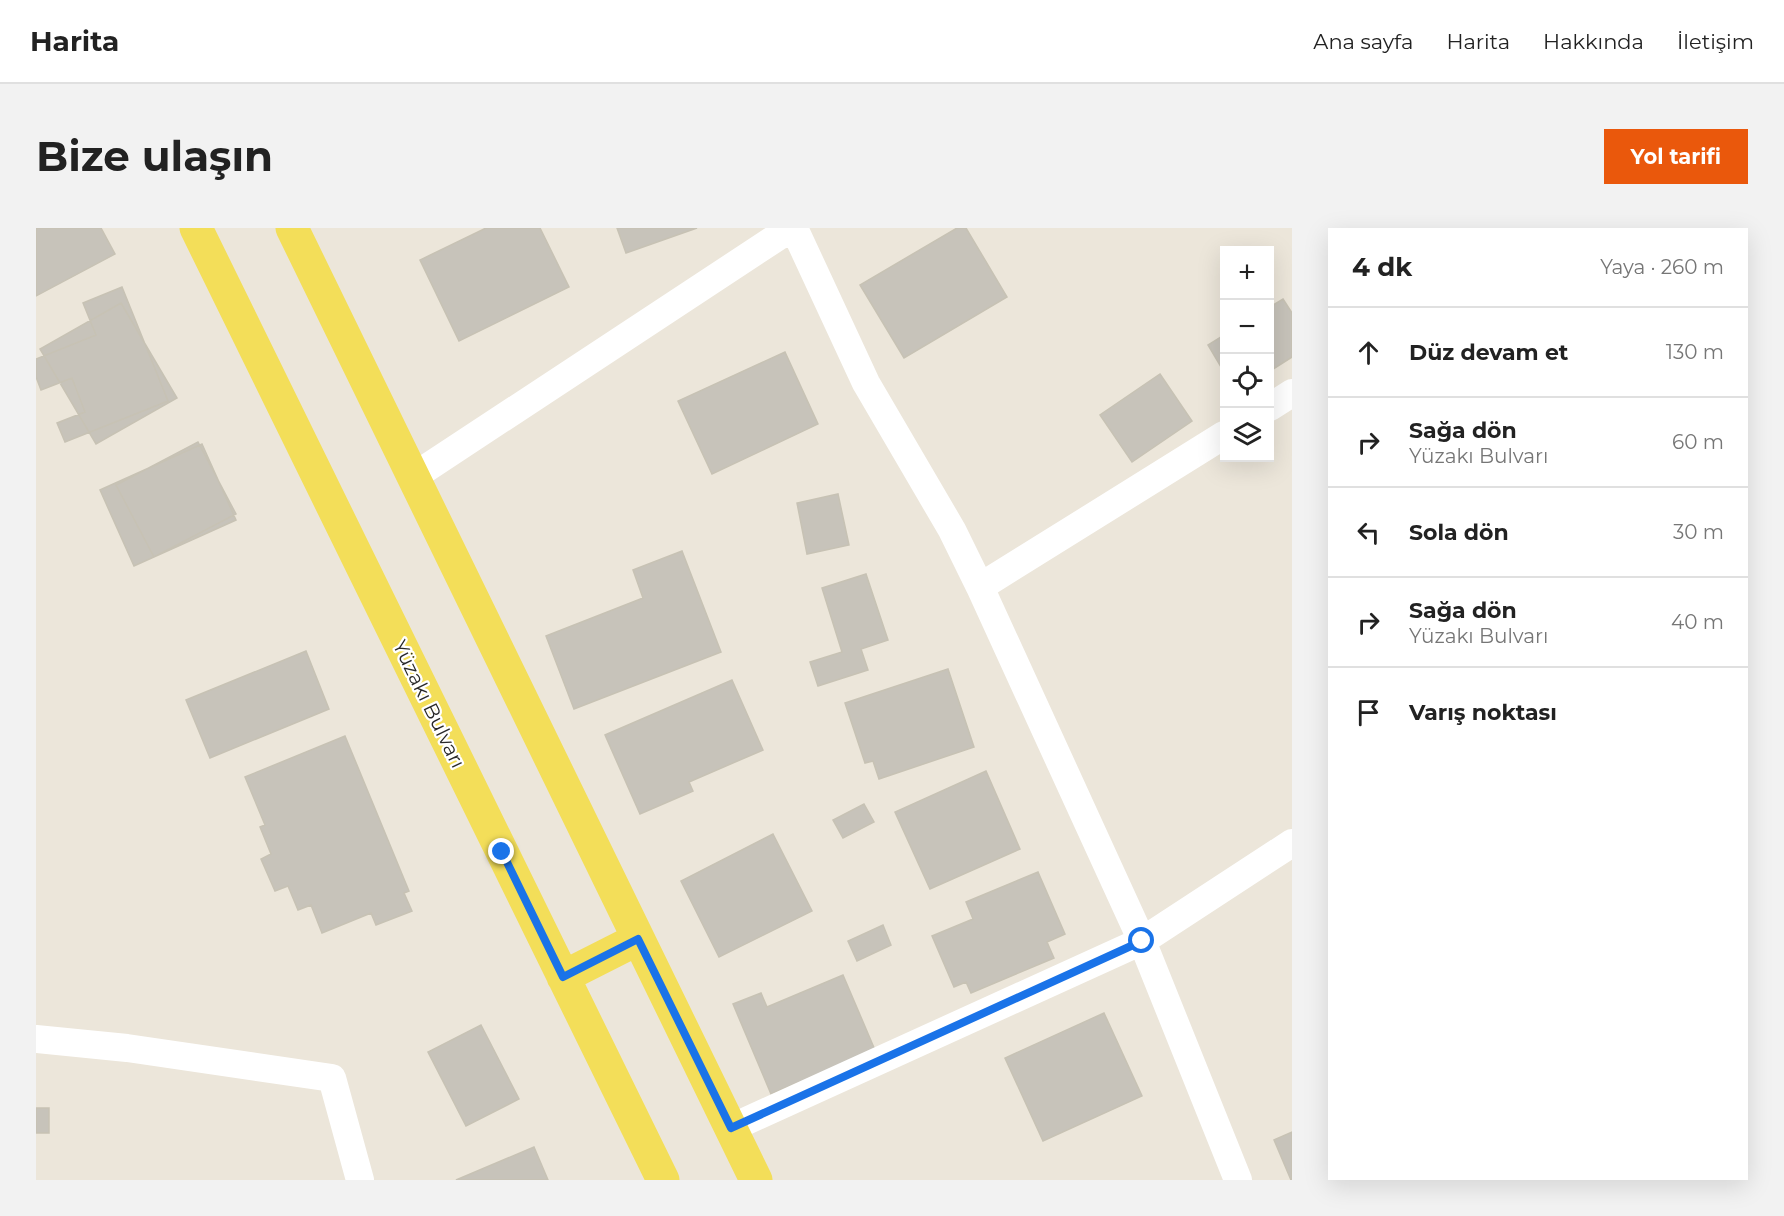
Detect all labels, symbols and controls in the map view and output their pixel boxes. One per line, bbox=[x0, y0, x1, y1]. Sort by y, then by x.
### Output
text: Harita bbox=[30, 24, 119, 58]
text: Ana sayfa bbox=[1313, 29, 1413, 54]
text: Harita bbox=[1446, 29, 1510, 54]
text: Hakkında bbox=[1543, 29, 1644, 54]
text: İletişim bbox=[1677, 29, 1754, 54]
button: Yol tarifi bbox=[1604, 129, 1748, 184]
text: Bize ulaşın bbox=[36, 130, 273, 182]
map controls bbox=[1220, 246, 1274, 462]
button: + bbox=[1220, 246, 1274, 300]
text: 4 dk bbox=[1352, 251, 1412, 283]
text: Yaya · 260 m bbox=[1600, 255, 1724, 279]
button: − bbox=[1220, 300, 1274, 354]
icon: ahead bbox=[1352, 336, 1385, 369]
text: Düz devam et bbox=[1409, 339, 1568, 366]
text: 130 m bbox=[1666, 340, 1724, 364]
button: locate bbox=[1220, 354, 1274, 408]
button: layers bbox=[1220, 408, 1274, 462]
text: Sağa dön bbox=[1409, 417, 1517, 444]
icon: right bbox=[1352, 426, 1385, 459]
text: 60 m bbox=[1672, 430, 1724, 454]
text: Yüzakı Bulvarı bbox=[1409, 444, 1548, 468]
icon: left bbox=[1352, 516, 1385, 549]
text: Sola dön bbox=[1409, 519, 1509, 546]
text: 30 m bbox=[1673, 520, 1724, 544]
text: Sağa dön bbox=[1409, 597, 1517, 624]
icon: right bbox=[1352, 606, 1385, 639]
text: 40 m bbox=[1671, 610, 1724, 634]
text: Yüzakı Bulvarı bbox=[1409, 624, 1548, 648]
street label: Yüzakı Bulvarı bbox=[388, 636, 470, 772]
icon: arrive bbox=[1352, 696, 1385, 729]
text: Varış noktası bbox=[1409, 699, 1557, 726]
route end bbox=[488, 838, 514, 864]
route start bbox=[1128, 927, 1154, 953]

